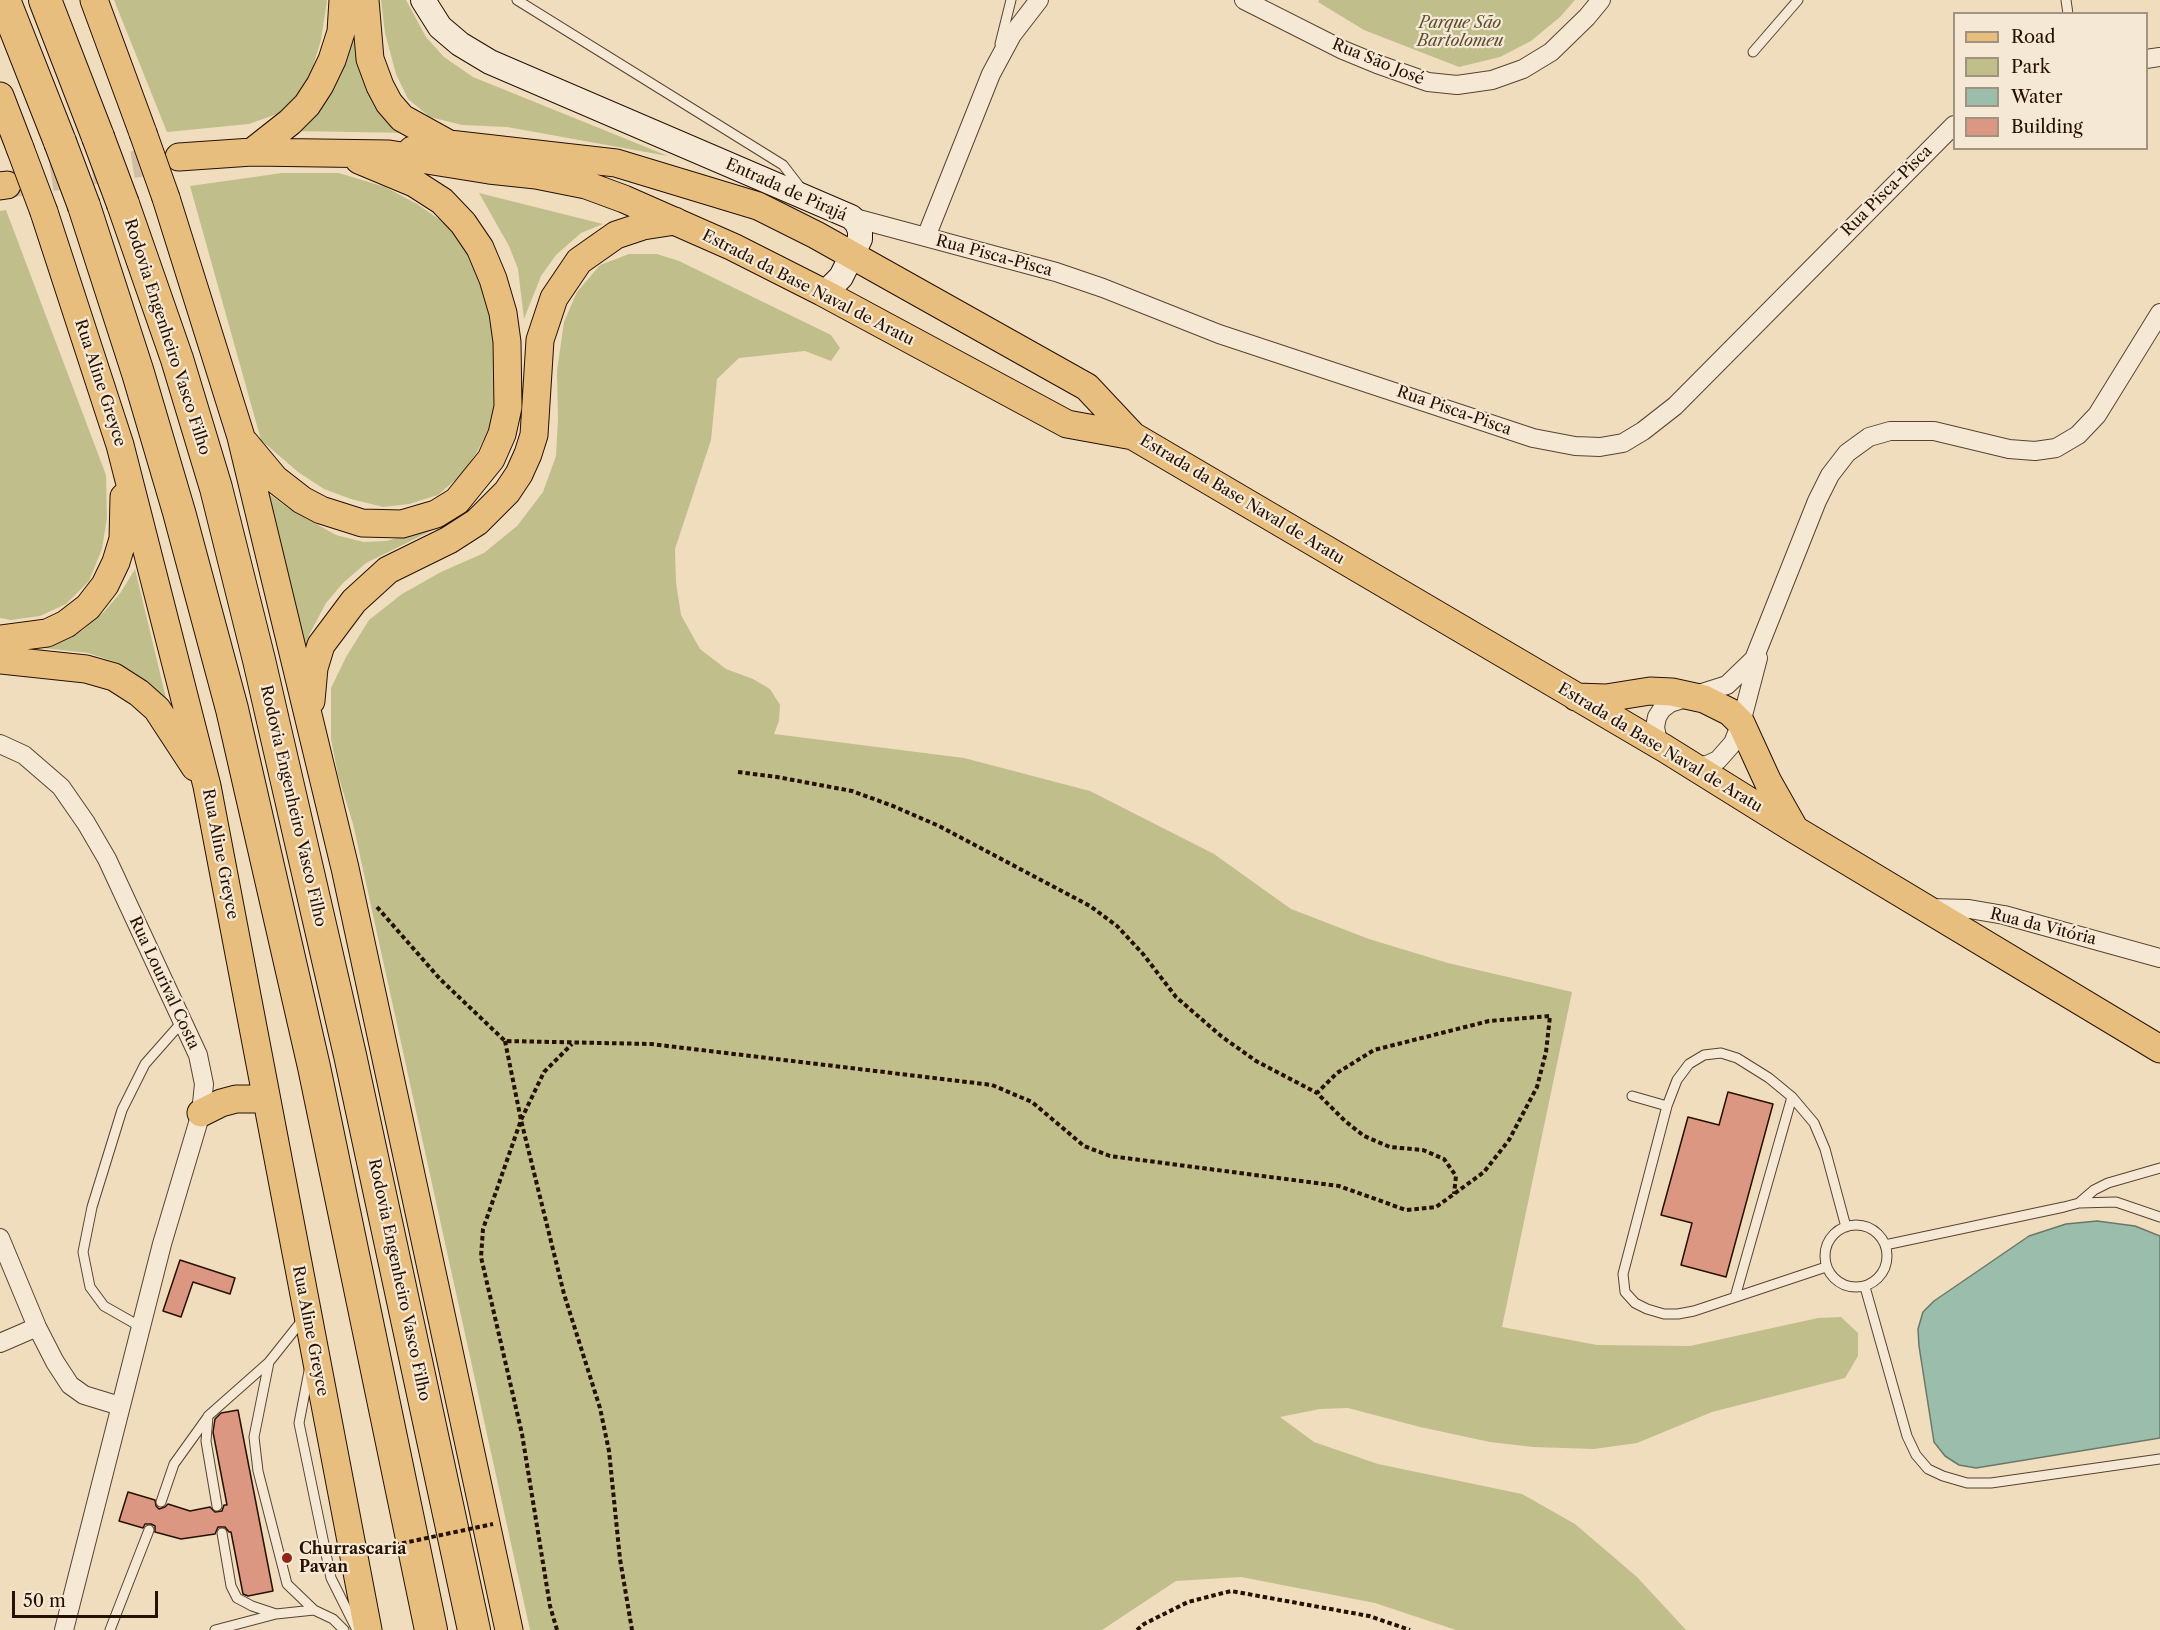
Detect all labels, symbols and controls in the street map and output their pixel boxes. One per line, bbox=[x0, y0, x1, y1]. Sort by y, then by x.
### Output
legend bbox=[1953, 12, 2148, 150]
park label: Parque São Bartolomeu bbox=[1417, 13, 1503, 51]
text: Road bbox=[2011, 26, 2056, 48]
street label: Rua São José bbox=[1329, 35, 1427, 89]
text: Park bbox=[2011, 56, 2050, 78]
text: Water bbox=[2011, 86, 2063, 108]
text: Building bbox=[2011, 116, 2083, 138]
street label: Rua Pisca-Pisca bbox=[1838, 142, 1936, 240]
street label: Entrada de Pirajá bbox=[722, 155, 850, 225]
street label: Rodovia Engenheiro Vasco Filho bbox=[120, 216, 214, 458]
street label: Estrada da Base Naval de Aratu bbox=[699, 226, 917, 350]
street label: Rua Pisca-Pisca bbox=[934, 231, 1054, 281]
street label: Rua Aline Greyce bbox=[70, 317, 130, 449]
street label: Rua Pisca-Pisca bbox=[1394, 382, 1514, 440]
street label: Estrada da Base Naval de Aratu bbox=[1136, 431, 1348, 569]
street label: Estrada da Base Naval de Aratu bbox=[1554, 679, 1766, 817]
street label: Rodovia Engenheiro Vasco Filho bbox=[256, 683, 330, 929]
street label: Rua Aline Greyce bbox=[198, 787, 242, 921]
street label: Rua da Vitória bbox=[1988, 905, 2098, 949]
street label: Rua Lourival Costa bbox=[125, 913, 203, 1053]
street label: Rodovia Engenheiro Vasco Filho bbox=[364, 1157, 434, 1403]
street label: Rua Aline Greyce bbox=[288, 1264, 332, 1398]
place label: Churrascaria Pavan bbox=[299, 1539, 406, 1577]
marker: Churrascaria Pavan bbox=[280, 1551, 294, 1565]
scale bar bbox=[15, 1579, 160, 1617]
text: 50 m bbox=[23, 1590, 66, 1612]

